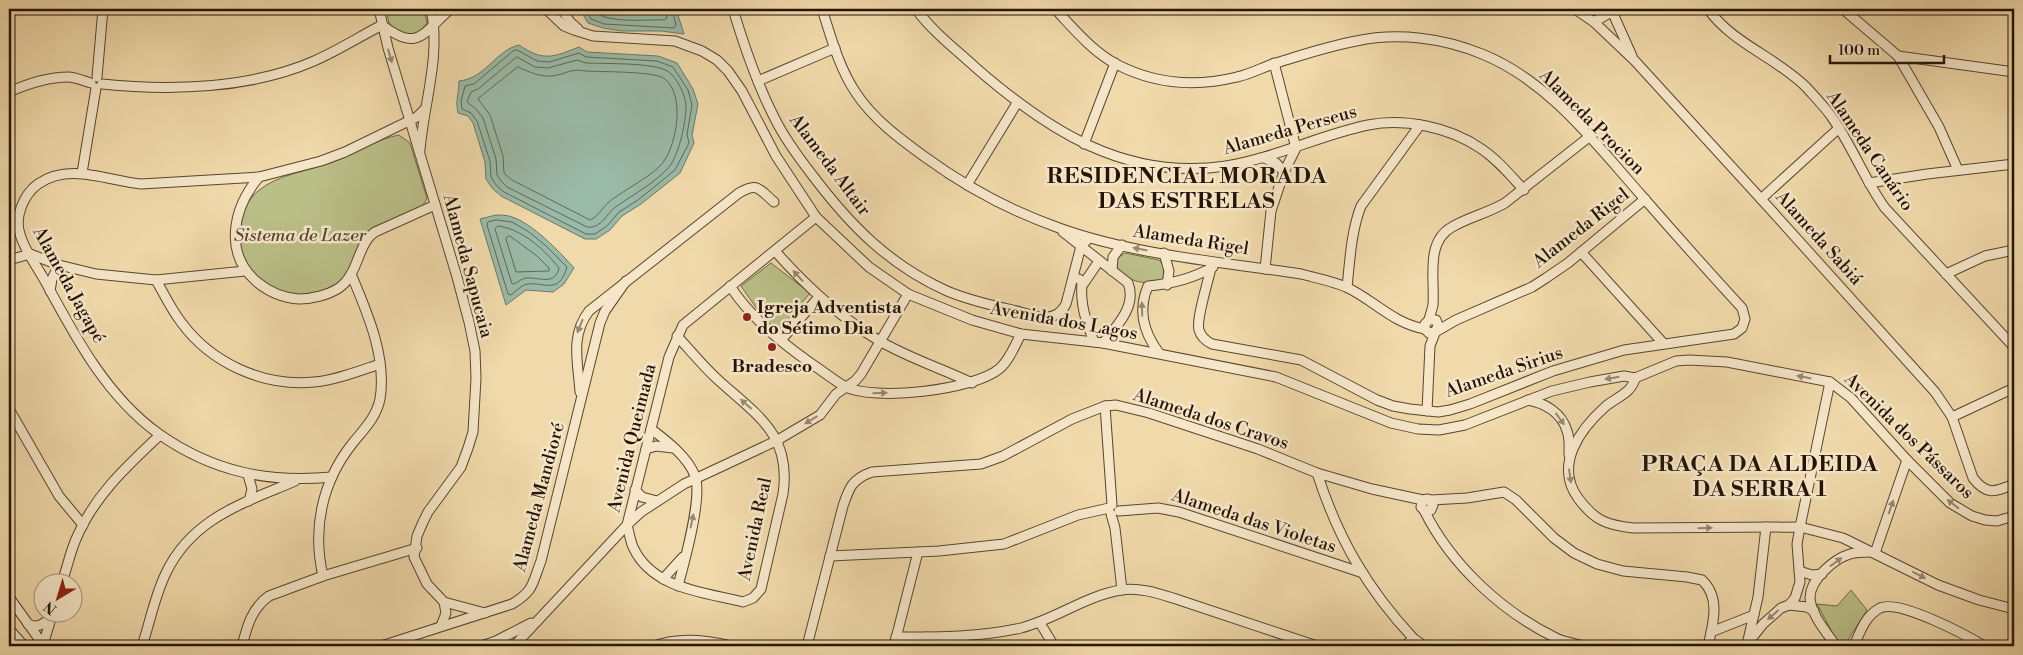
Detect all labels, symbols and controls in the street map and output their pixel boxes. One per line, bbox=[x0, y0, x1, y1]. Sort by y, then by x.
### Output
scale bar bbox=[1830, 32, 1944, 64]
text: 100 m bbox=[1838, 41, 1880, 60]
one-way arrow bbox=[387, 49, 395, 64]
street label: Alameda Procion bbox=[1533, 63, 1650, 180]
street label: Alameda Canário bbox=[1821, 86, 1919, 216]
street label: Alameda Perseus bbox=[1220, 100, 1360, 160]
street label: Alameda Altair bbox=[784, 109, 876, 221]
district label: RESIDENCIAL MORADA DAS ESTRELAS bbox=[1047, 163, 1328, 215]
street label: Alameda Rigel bbox=[1527, 183, 1635, 274]
street label: Alameda Sabiá bbox=[1770, 185, 1868, 291]
street label: Alameda Sapucaia bbox=[437, 191, 498, 341]
street label: Alameda Rigel bbox=[1131, 219, 1251, 261]
street label: Alameda Jagapé bbox=[27, 222, 110, 347]
park label: Sistema de Lazer bbox=[234, 224, 367, 247]
one-way arrow bbox=[1131, 244, 1147, 252]
one-way arrow bbox=[792, 271, 804, 283]
place label: Igreja Adventista do Sétimo Dia bbox=[757, 296, 902, 340]
street label: Avenida dos Lagos bbox=[988, 297, 1140, 345]
one-way arrow bbox=[1138, 301, 1146, 317]
marker: Igreja Adventista do Sétimo Dia bbox=[741, 311, 753, 323]
one-way arrow bbox=[576, 319, 584, 334]
marker: Bradesco bbox=[766, 341, 778, 353]
street label: Alameda Sirius bbox=[1441, 341, 1566, 403]
place label: Bradesco bbox=[732, 355, 812, 378]
street label: Avenida Queimada bbox=[602, 360, 662, 516]
street label: Avenida dos Pássaros bbox=[1838, 367, 1979, 504]
one-way arrow bbox=[1796, 373, 1812, 381]
one-way arrow bbox=[1603, 375, 1619, 383]
street label: Alameda dos Cravos bbox=[1129, 383, 1292, 455]
one-way arrow bbox=[872, 388, 888, 396]
one-way arrow bbox=[740, 398, 752, 410]
one-way arrow bbox=[1555, 412, 1565, 426]
one-way arrow bbox=[804, 416, 817, 425]
street label: Alameda Mandioré bbox=[508, 420, 570, 575]
district label: PRAÇA DA ALDEIDA DA SERRA 1 bbox=[1642, 451, 1879, 503]
one-way arrow bbox=[1566, 468, 1574, 484]
street label: Avenida Real bbox=[733, 475, 777, 584]
street label: Alameda das Violetas bbox=[1168, 483, 1339, 558]
one-way arrow bbox=[1888, 499, 1895, 514]
one-way arrow bbox=[1946, 499, 1960, 509]
one-way arrow bbox=[689, 513, 697, 529]
one-way arrow bbox=[1697, 524, 1713, 532]
one-way arrow bbox=[1829, 557, 1843, 567]
one-way arrow bbox=[1911, 571, 1926, 579]
north arrow bbox=[32, 572, 82, 622]
text: N bbox=[41, 597, 61, 618]
one-way arrow bbox=[1767, 609, 1779, 621]

